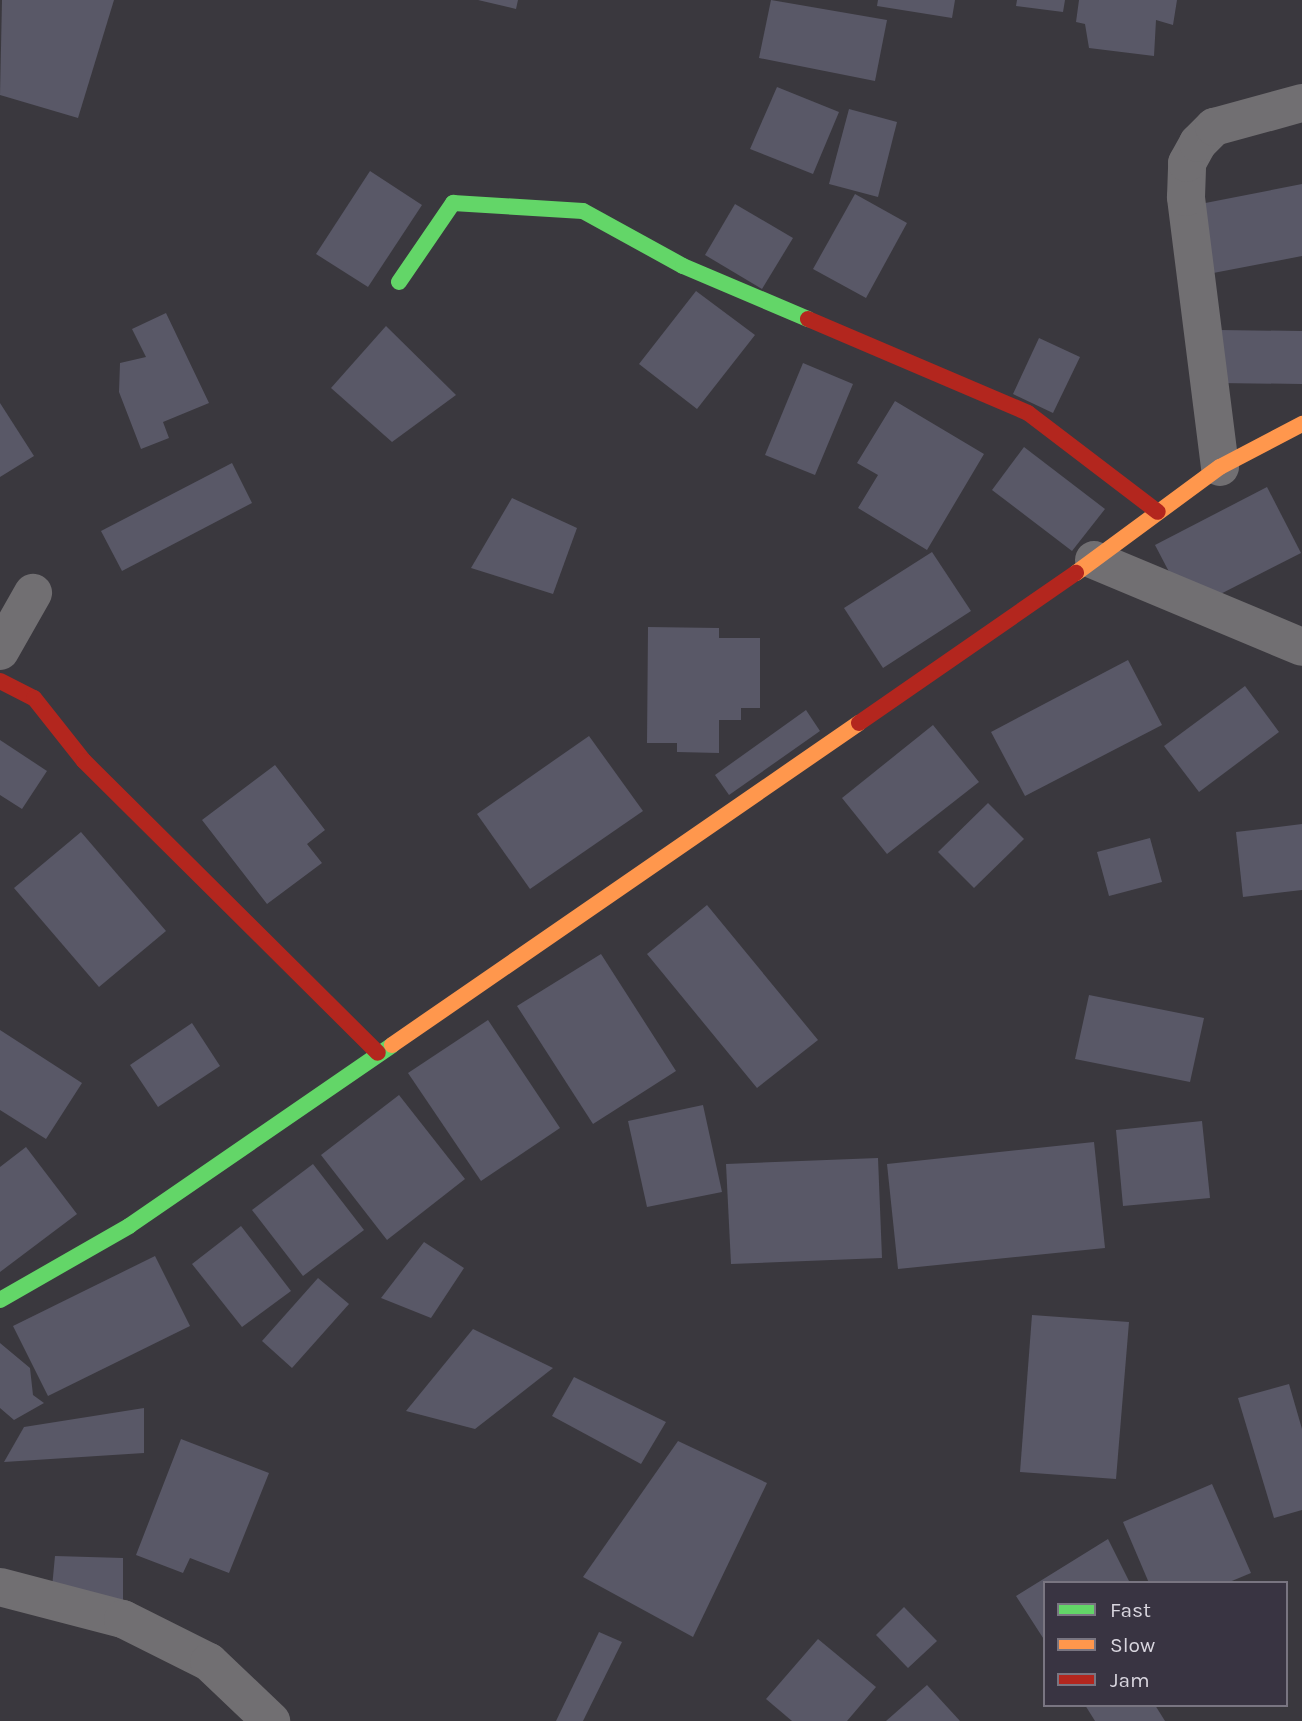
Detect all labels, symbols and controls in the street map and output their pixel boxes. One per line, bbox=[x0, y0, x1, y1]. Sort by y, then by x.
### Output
legend bbox=[1043, 1581, 1288, 1707]
text: Fast bbox=[1110, 1598, 1151, 1622]
text: Slow bbox=[1110, 1633, 1155, 1657]
text: Jam bbox=[1110, 1668, 1150, 1692]

